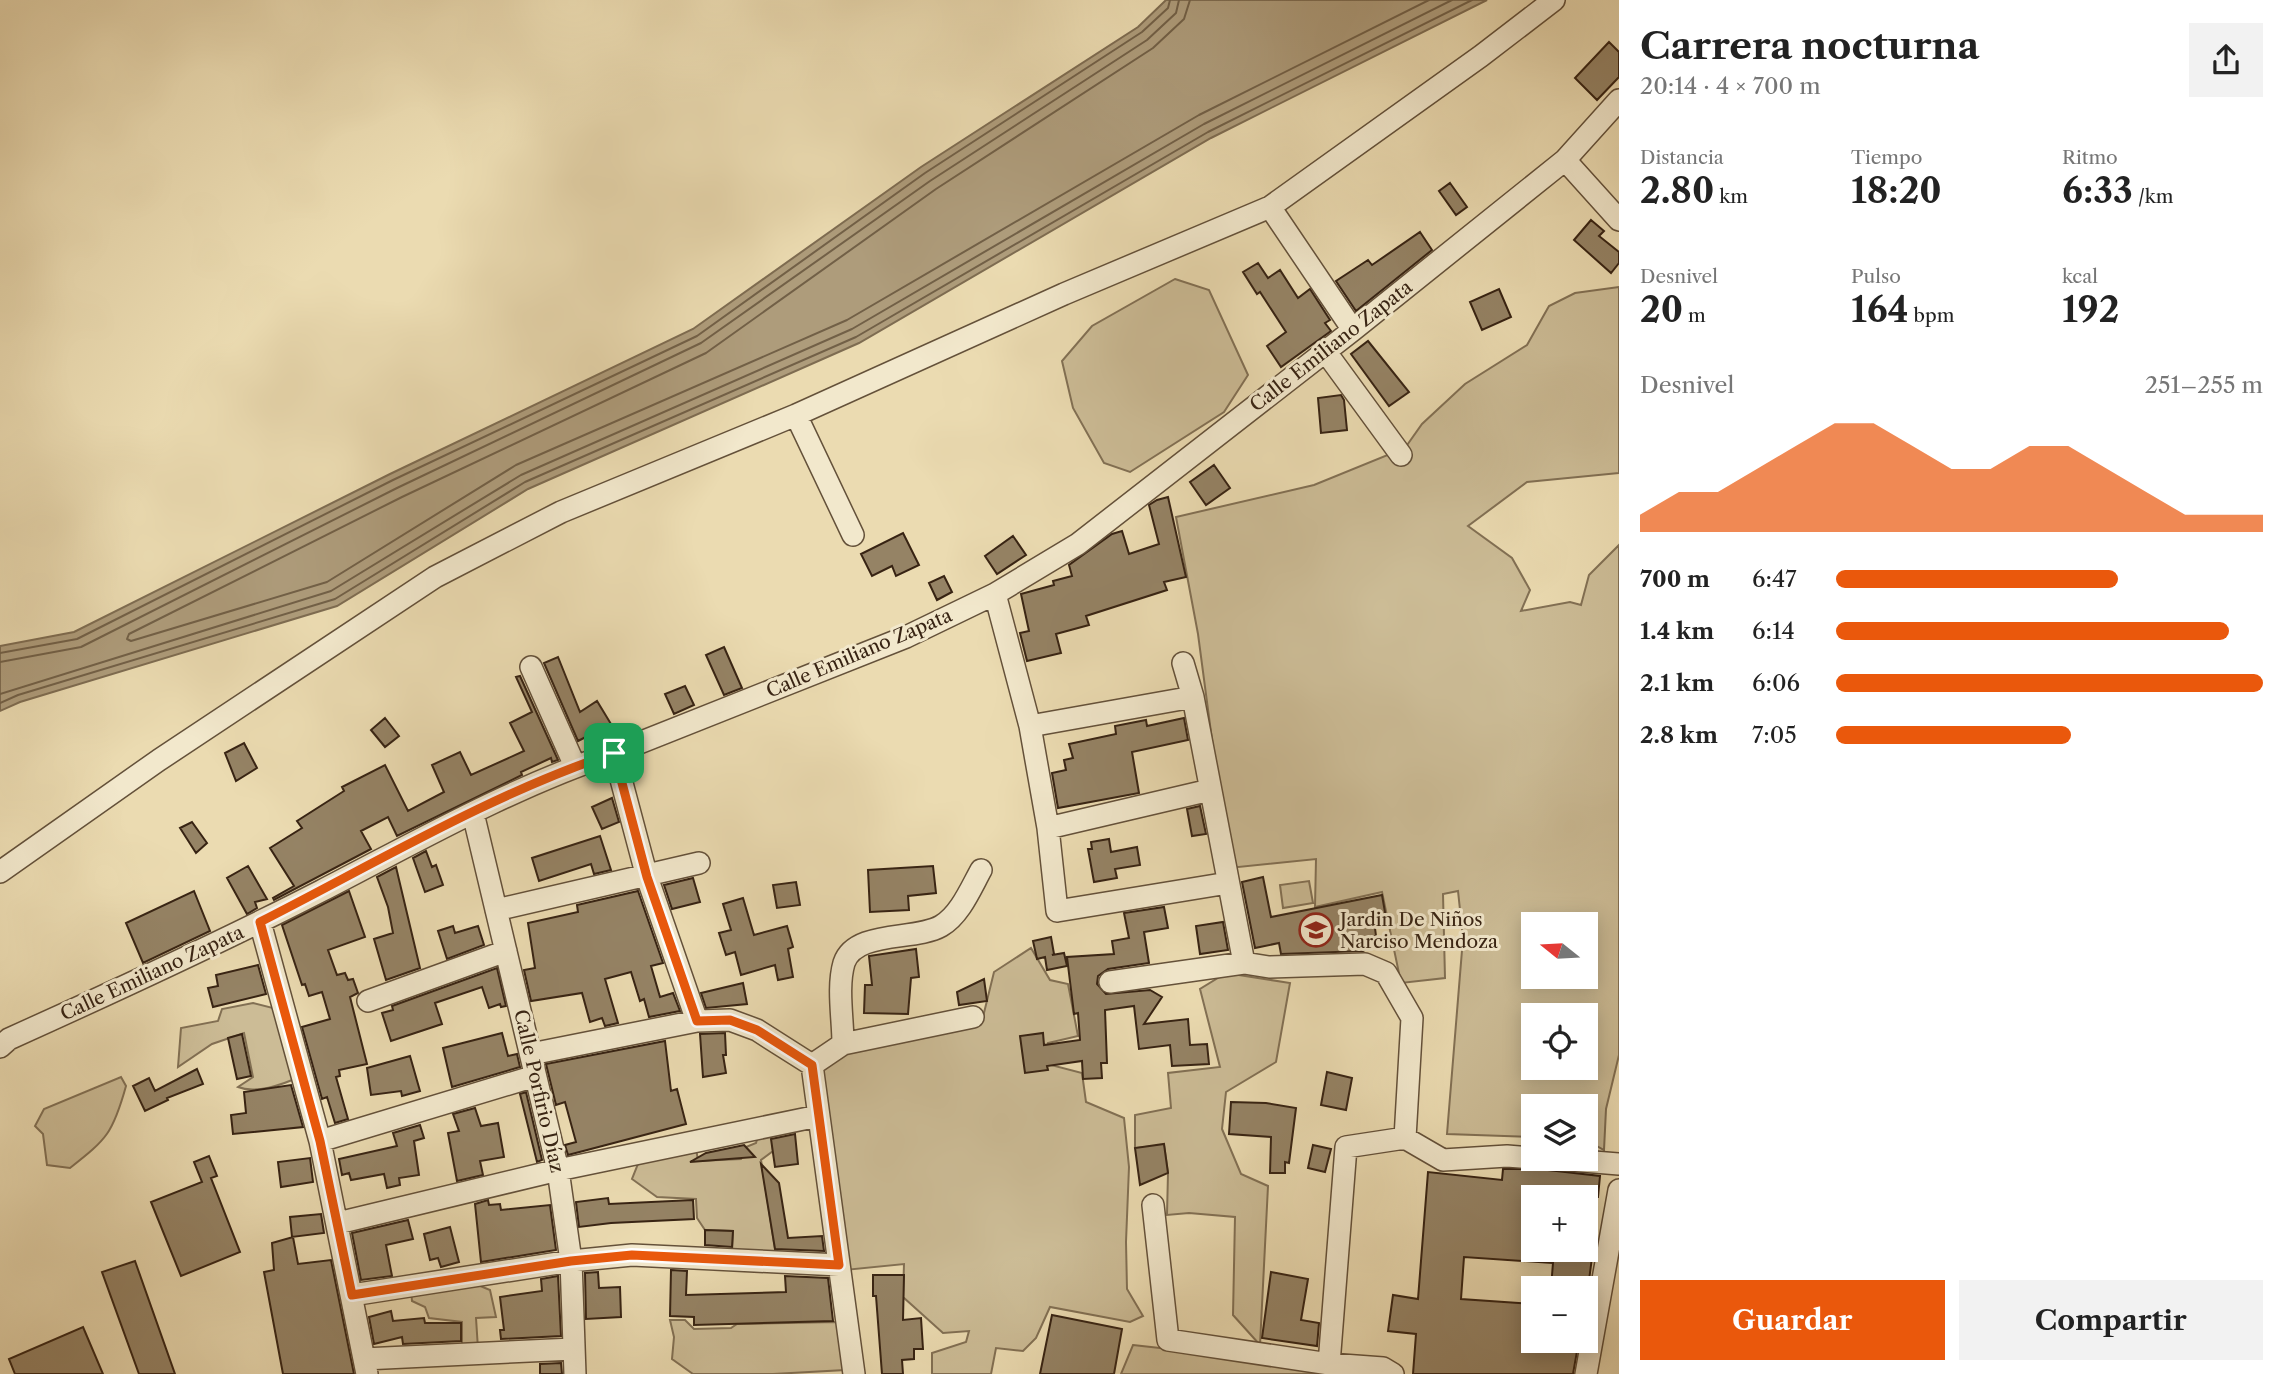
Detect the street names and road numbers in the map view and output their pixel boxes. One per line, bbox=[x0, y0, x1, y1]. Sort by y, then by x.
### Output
street label: Calle Emiliano Zapata bbox=[1245, 275, 1417, 417]
street label: Calle Emiliano Zapata bbox=[763, 603, 955, 703]
street label: Calle Emiliano Zapata bbox=[57, 920, 247, 1026]
street label: Calle Porfirio Díaz bbox=[509, 1007, 569, 1175]

